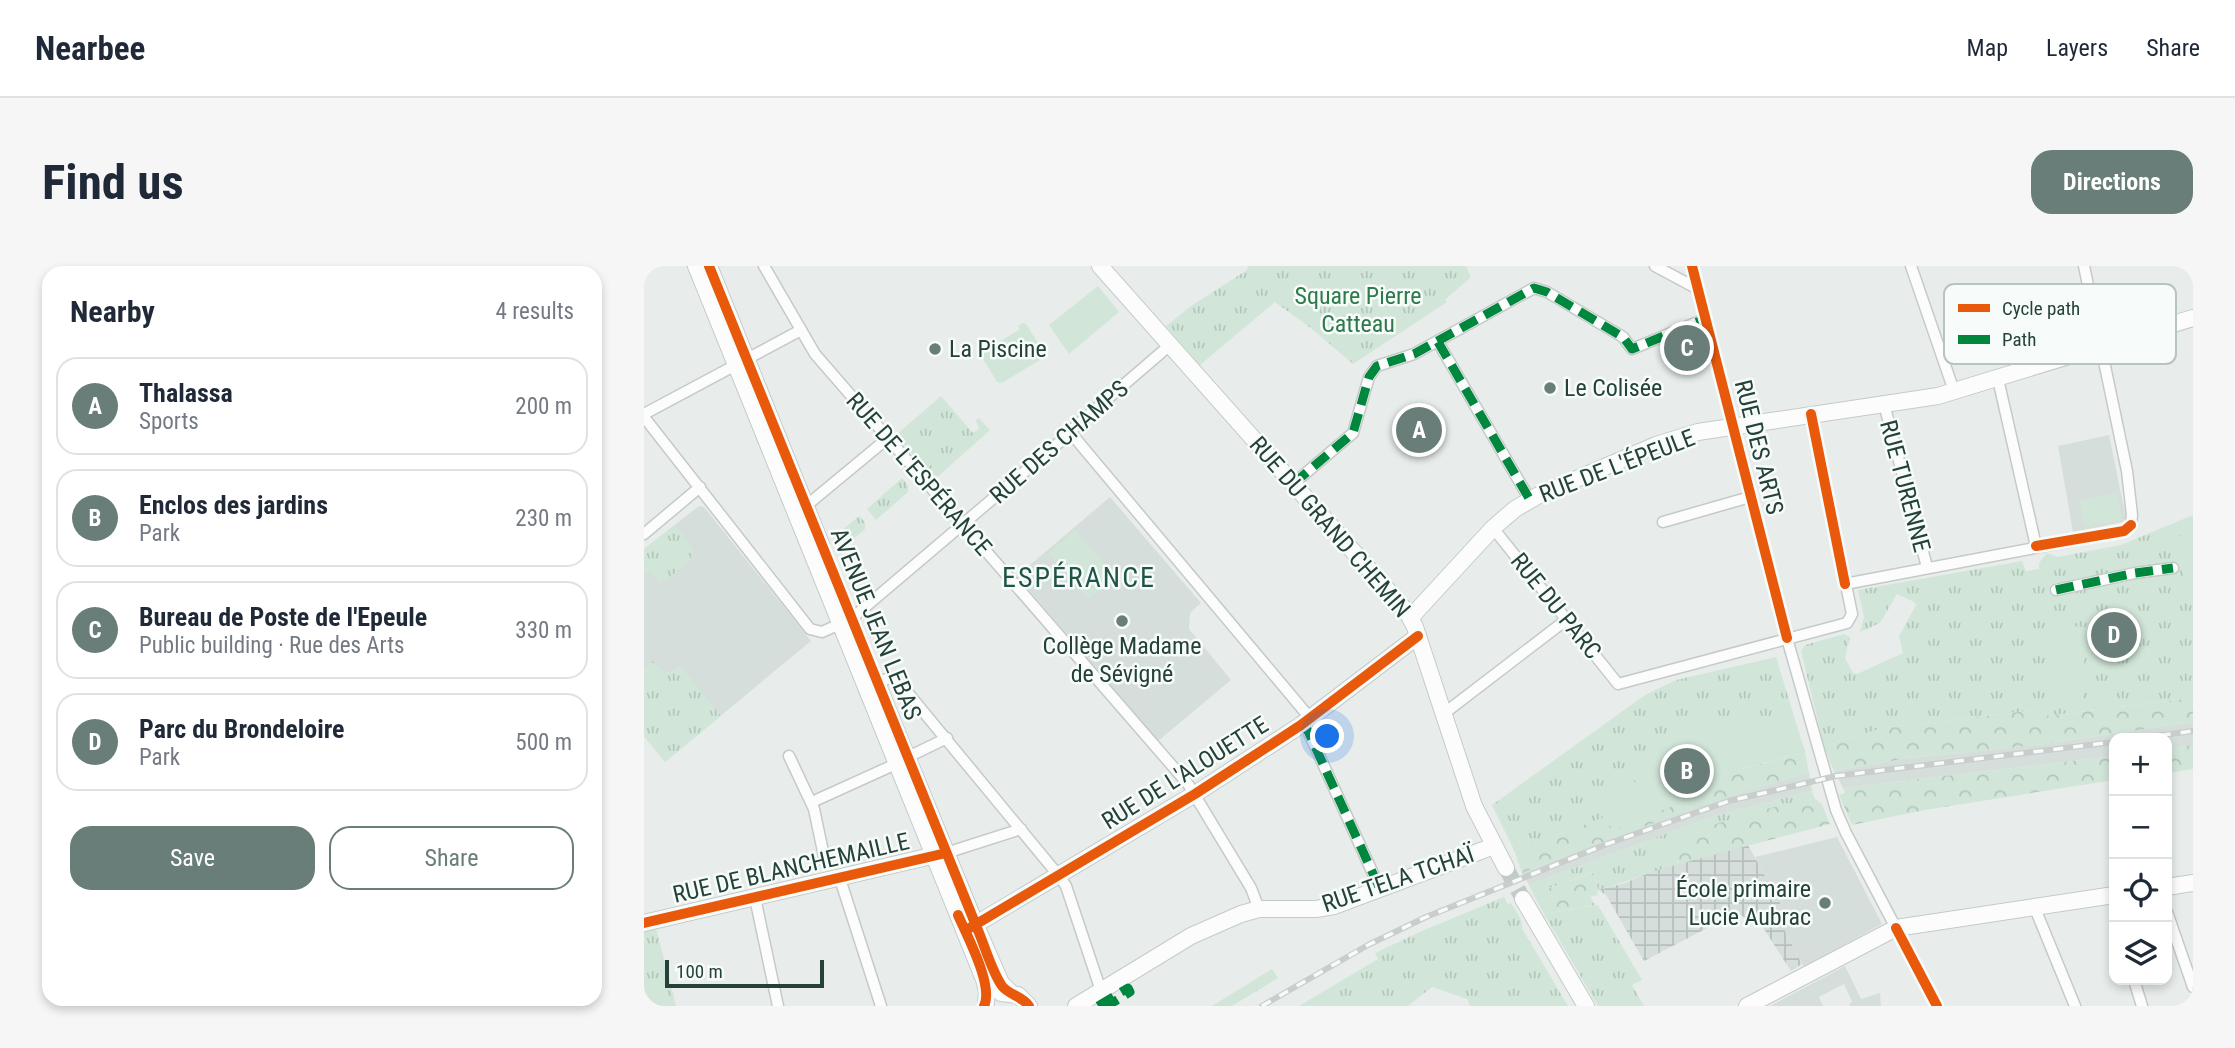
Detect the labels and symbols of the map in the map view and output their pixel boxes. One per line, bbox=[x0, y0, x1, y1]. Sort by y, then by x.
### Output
park label: Square Pierre Catteau bbox=[1294, 282, 1422, 338]
legend bbox=[1944, 284, 2176, 364]
text: Cycle path bbox=[2002, 297, 2080, 320]
pin: C bbox=[1664, 322, 1710, 374]
text: Path bbox=[2002, 328, 2036, 351]
place label: La Piscine bbox=[949, 335, 1047, 363]
marker: La Piscine bbox=[927, 341, 943, 357]
street label: RUE DES CHAMPS bbox=[984, 374, 1134, 510]
place label: Le Colisée bbox=[1564, 374, 1662, 402]
street label: RUE DES ARTS bbox=[1729, 377, 1789, 517]
marker: Le Colisée bbox=[1542, 380, 1558, 396]
street label: RUE DE L'ESPÉRANCE bbox=[841, 387, 998, 561]
pin: A bbox=[1396, 404, 1442, 456]
street label: RUE TURENNE bbox=[1874, 417, 1936, 555]
street label: RUE DE L'ÉPEULE bbox=[1535, 423, 1699, 509]
street label: RUE DU GRAND CHEMIN bbox=[1244, 431, 1416, 623]
street label: AVENUE JEAN LEBAS bbox=[825, 524, 927, 724]
street label: RUE DU PARC bbox=[1505, 547, 1607, 665]
district label: ESPÉRANCE bbox=[1002, 561, 1156, 594]
pin: D bbox=[2091, 609, 2137, 661]
marker: Collège Madame de Sévigné bbox=[1114, 613, 1130, 629]
place label: Collège Madame de Sévigné bbox=[1043, 632, 1201, 688]
street label: RUE DE L'ALOUETTE bbox=[1097, 711, 1273, 835]
your location bbox=[1310, 719, 1344, 753]
pin: B bbox=[1664, 745, 1710, 797]
street label: RUE DE BLANCHEMAILLE bbox=[670, 827, 912, 909]
street label: RUE TELA TCHAÏ bbox=[1318, 840, 1479, 918]
place label: École primaire Lucie Aubrac bbox=[1676, 875, 1811, 931]
marker: École primaire Lucie Aubrac bbox=[1817, 895, 1833, 911]
scale bar bbox=[665, 957, 824, 989]

